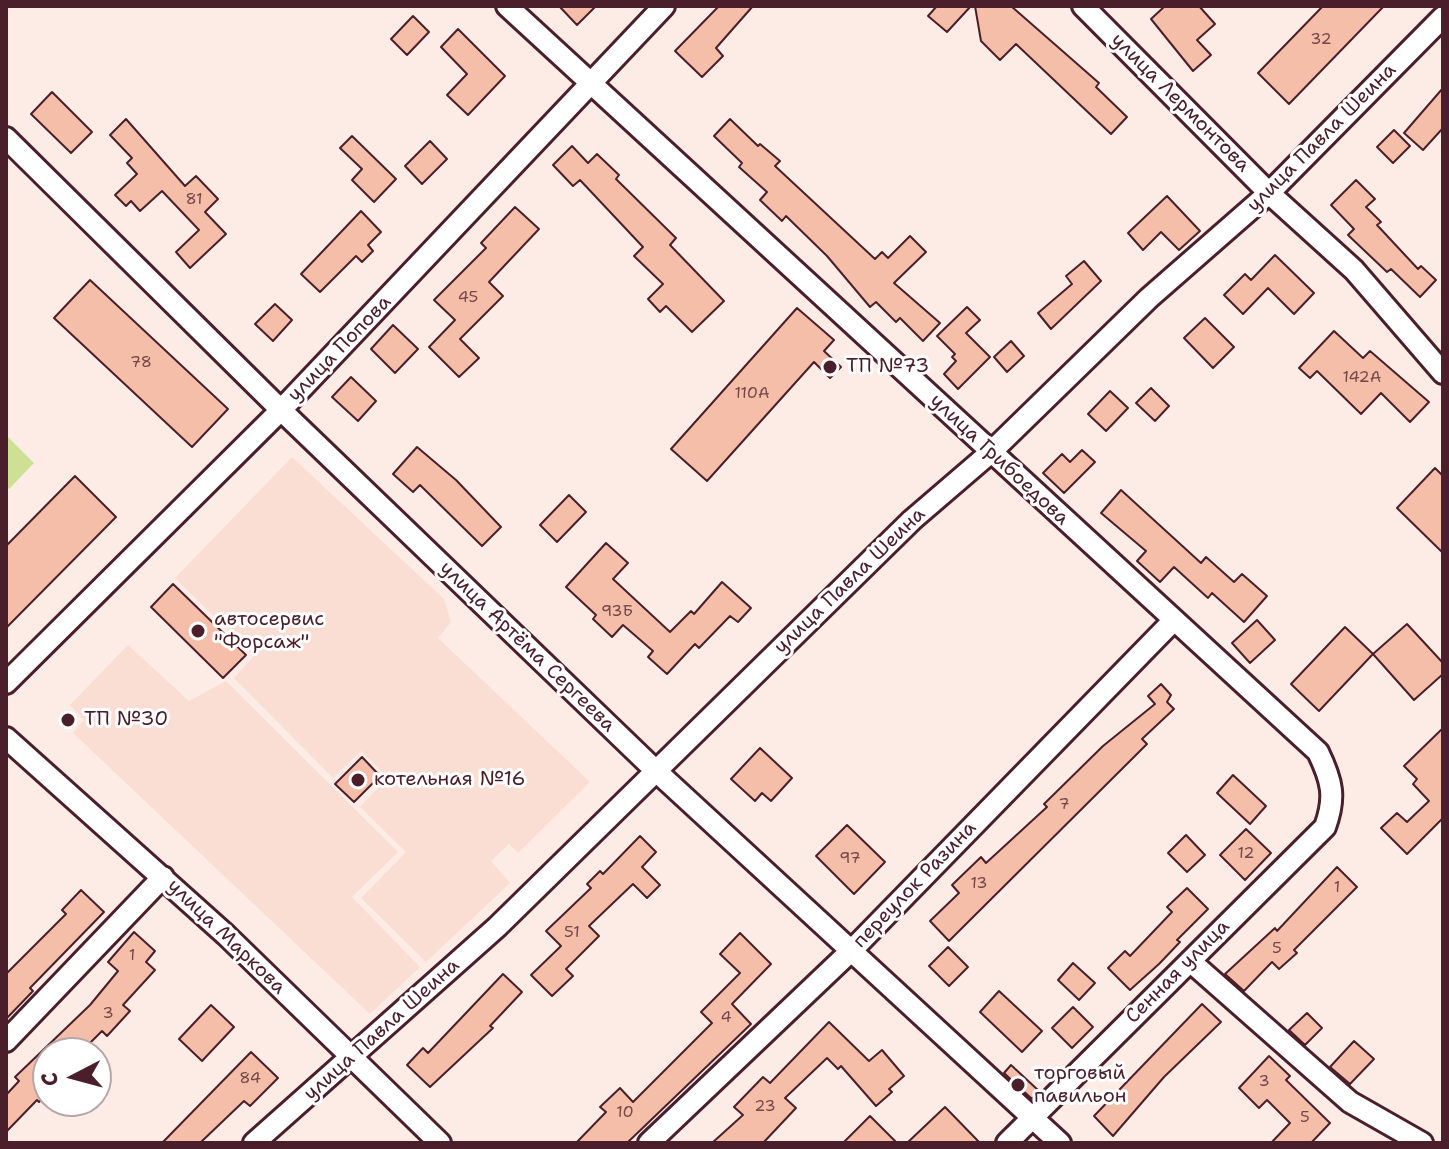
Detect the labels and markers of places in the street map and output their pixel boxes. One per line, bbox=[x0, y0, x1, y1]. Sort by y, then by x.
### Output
place label: ТП №73 bbox=[846, 355, 929, 379]
marker: ТП №73 bbox=[821, 358, 839, 376]
place label: автосервис "Форсаж" bbox=[214, 608, 324, 655]
marker: автосервис "Форсаж" bbox=[189, 622, 207, 640]
place label: ТП №30 bbox=[84, 708, 168, 732]
marker: ТП №30 bbox=[59, 711, 77, 729]
place label: котельная №16 bbox=[374, 768, 525, 792]
marker: котельная №16 bbox=[349, 771, 367, 789]
place label: торговый павильон bbox=[1034, 1062, 1127, 1109]
marker: торговый павильон bbox=[1009, 1076, 1027, 1094]

